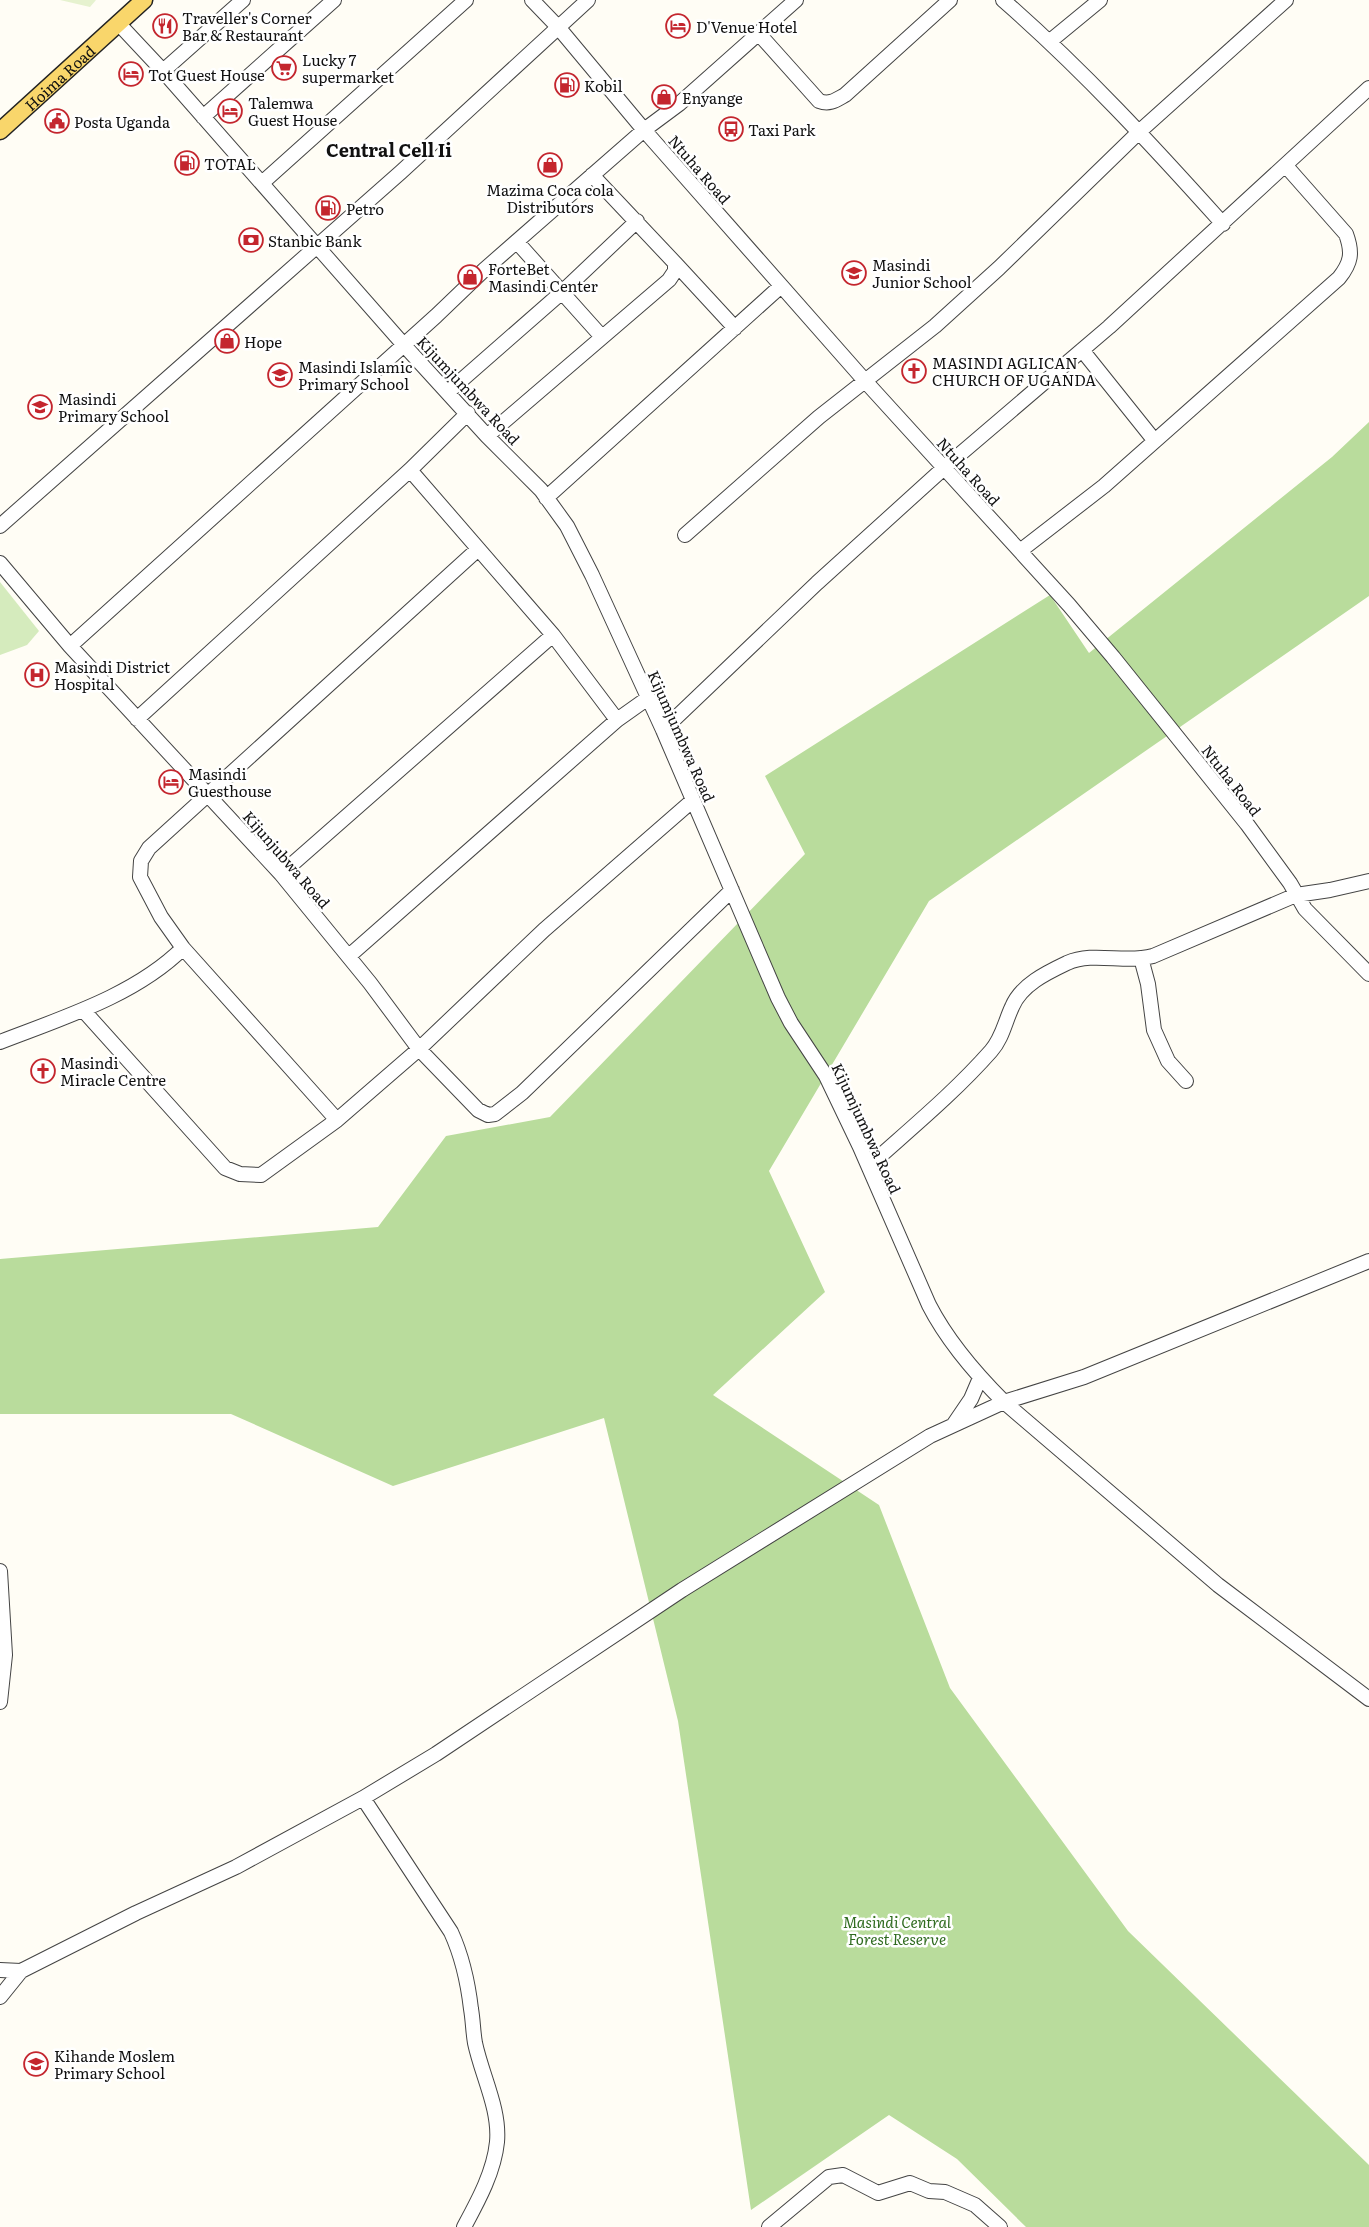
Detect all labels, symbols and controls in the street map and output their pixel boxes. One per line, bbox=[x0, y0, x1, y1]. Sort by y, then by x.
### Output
place label: Traveller's Corner Bar & Restaurant bbox=[182, 6, 312, 46]
restaurant icon: Traveller's Corner Bar & Restaurant bbox=[152, 13, 178, 39]
hotel icon: D'Venue Hotel bbox=[665, 13, 691, 39]
place label: D'Venue Hotel bbox=[696, 15, 797, 38]
street label: Hoima Road bbox=[19, 39, 100, 115]
place label: Lucky 7 supermarket bbox=[302, 48, 394, 88]
supermarket icon: Lucky 7 supermarket bbox=[271, 55, 297, 81]
hotel icon: Tot Guest House bbox=[118, 61, 144, 87]
place label: Tot Guest House bbox=[148, 63, 265, 86]
fuel station icon: Kobil bbox=[554, 72, 580, 98]
place label: Kobil bbox=[584, 74, 622, 97]
shop icon: Enyange bbox=[651, 84, 677, 110]
place label: Enyange bbox=[682, 86, 743, 109]
place label: Talemwa Guest House bbox=[248, 91, 337, 131]
hotel icon: Talemwa Guest House bbox=[217, 98, 243, 124]
public building icon: Posta Uganda bbox=[44, 108, 70, 134]
place label: Posta Uganda bbox=[74, 110, 171, 133]
bus stop icon: Taxi Park bbox=[718, 116, 744, 142]
place label: Taxi Park bbox=[748, 118, 816, 141]
street label: Ntuha Road bbox=[663, 129, 737, 209]
district label: Central Cell Ii bbox=[326, 136, 452, 163]
fuel station icon: TOTAL bbox=[174, 150, 200, 176]
place label: TOTAL bbox=[204, 152, 256, 175]
shop icon: Mazima Coca cola Distributors bbox=[537, 152, 563, 178]
place label: Mazima Coca cola Distributors bbox=[486, 178, 615, 218]
fuel station icon: Petro bbox=[315, 195, 341, 221]
place label: Petro bbox=[346, 197, 384, 220]
bank icon: Stanbic Bank bbox=[238, 227, 264, 253]
place label: Stanbic Bank bbox=[268, 229, 362, 252]
place label: Masindi Junior School bbox=[872, 253, 972, 293]
place label: ForteBet Masindi Center bbox=[488, 257, 598, 297]
school or university icon: Masindi Junior School bbox=[841, 260, 867, 286]
shop icon: ForteBet Masindi Center bbox=[457, 264, 483, 290]
shop icon: Hope bbox=[214, 328, 240, 354]
place label: Hope bbox=[244, 330, 282, 353]
street label: Kijumjumbwa Road bbox=[412, 330, 526, 450]
place label: MASINDI AGLICAN CHURCH OF UGANDA bbox=[932, 351, 1096, 391]
place label: Masindi Islamic Primary School bbox=[298, 355, 413, 395]
church icon: MASINDI AGLICAN CHURCH OF UGANDA bbox=[901, 358, 927, 384]
school or university icon: Masindi Islamic Primary School bbox=[267, 362, 293, 388]
place label: Masindi Primary School bbox=[58, 387, 169, 427]
school or university icon: Masindi Primary School bbox=[27, 394, 53, 420]
street label: Ntuha Road bbox=[932, 432, 1006, 510]
place label: Masindi District Hospital bbox=[54, 655, 170, 695]
hospital icon: Masindi District Hospital bbox=[24, 662, 50, 688]
street label: Kijumjumbwa Road bbox=[643, 667, 721, 805]
street label: Ntuha Road bbox=[1197, 739, 1267, 821]
place label: Masindi Guesthouse bbox=[188, 762, 272, 802]
hotel icon: Masindi Guesthouse bbox=[158, 769, 184, 795]
street label: Kijunjubwa Road bbox=[238, 805, 336, 913]
place label: Masindi Miracle Centre bbox=[60, 1051, 166, 1091]
church icon: Masindi Miracle Centre bbox=[30, 1058, 56, 1084]
street label: Kijumjumbwa Road bbox=[827, 1059, 907, 1197]
park label: Masindi Central Forest Reserve bbox=[843, 1910, 952, 1950]
place label: Kihande Moslem Primary School bbox=[54, 2044, 175, 2084]
school or university icon: Kihande Moslem Primary School bbox=[23, 2051, 49, 2077]

